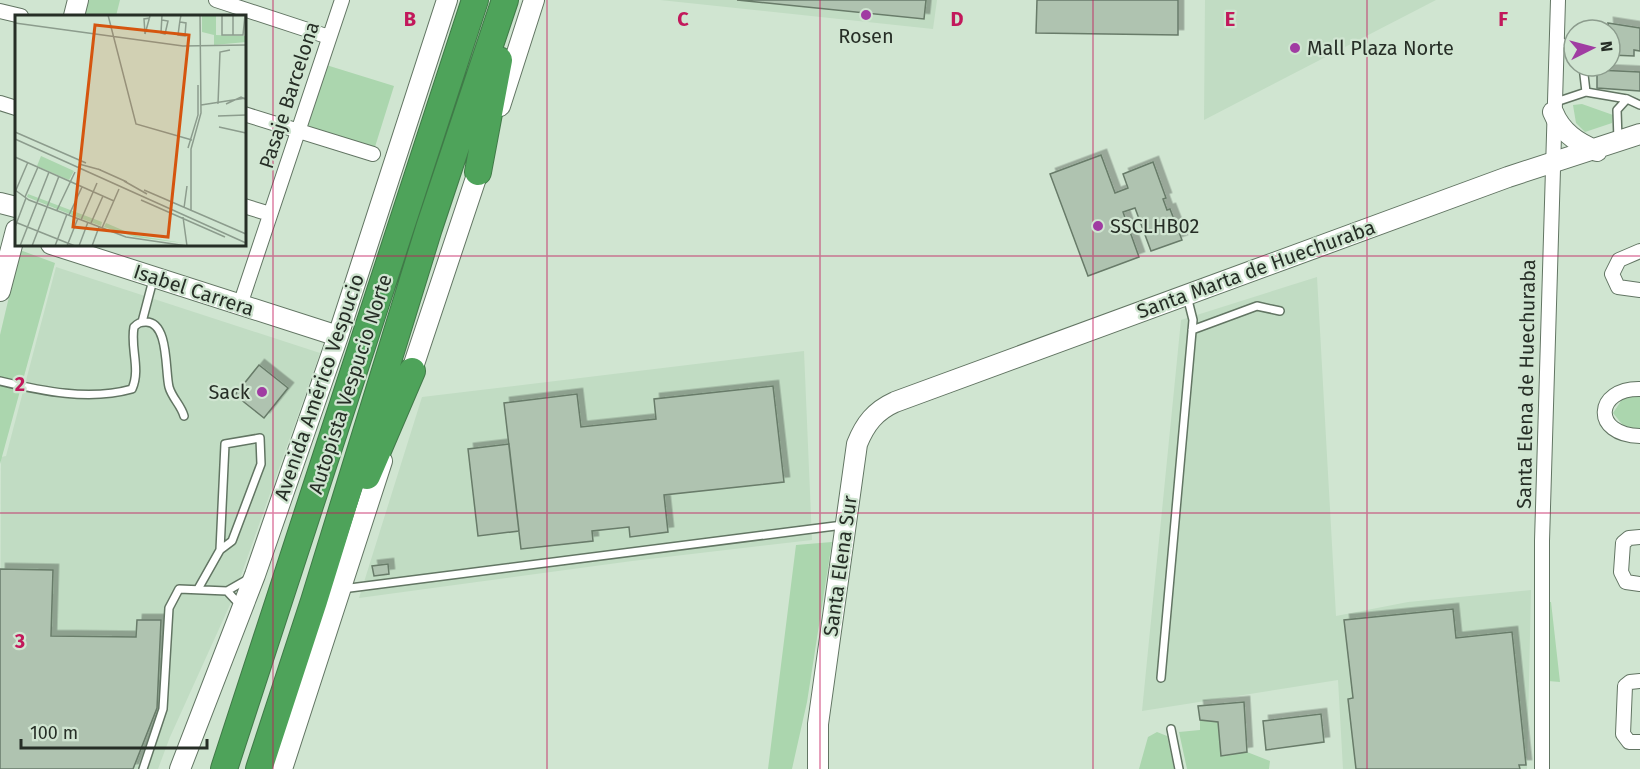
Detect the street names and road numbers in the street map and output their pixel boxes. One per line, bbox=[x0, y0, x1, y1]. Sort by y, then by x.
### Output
street label: Pasaje Barcelona bbox=[254, 18, 324, 172]
street label: Santa Marta de Huechuraba bbox=[1134, 215, 1378, 323]
street label: Isabel Carrera bbox=[131, 259, 257, 321]
street label: Santa Elena de Huechuraba bbox=[1512, 259, 1540, 509]
street label: Avenida Américo Vespucio bbox=[269, 271, 369, 503]
street label: Autopista Vespucio Norte bbox=[303, 271, 397, 497]
street label: Santa Elena Sur bbox=[818, 494, 862, 638]

